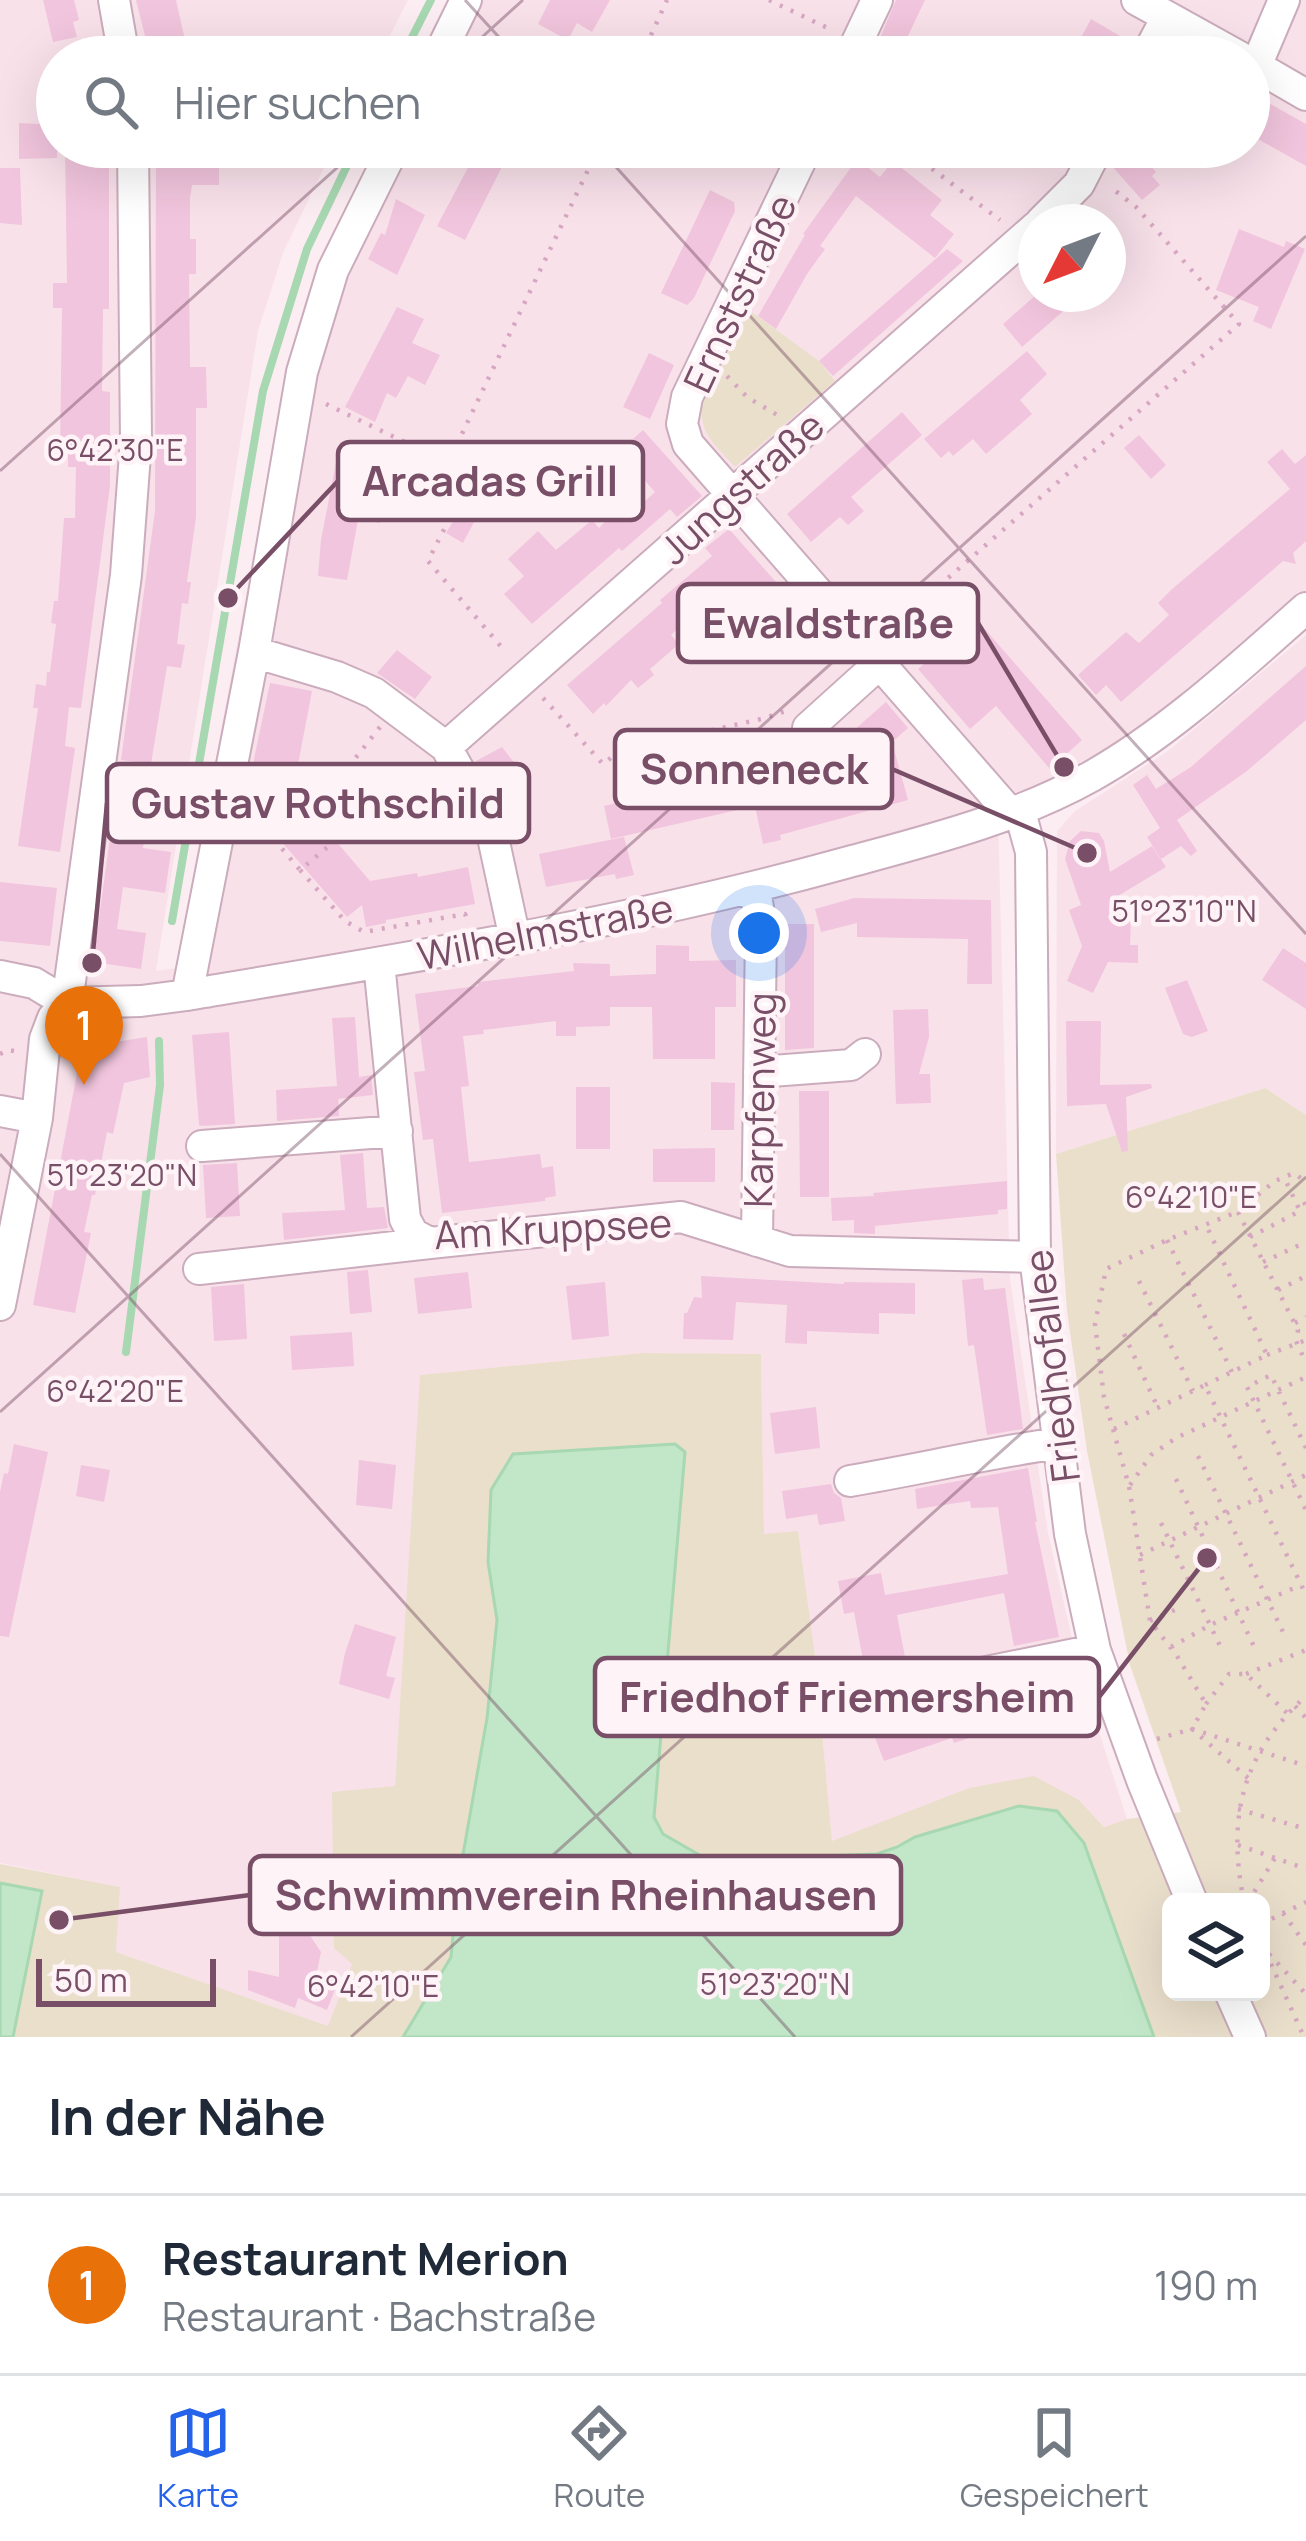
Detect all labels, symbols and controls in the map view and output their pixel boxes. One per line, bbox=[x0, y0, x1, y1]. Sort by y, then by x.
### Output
search box bbox=[36, 36, 1270, 168]
icon: search bbox=[78, 69, 144, 135]
text: Hier suchen bbox=[174, 71, 421, 133]
street label: Ernststraße bbox=[670, 185, 808, 401]
north arrow bbox=[1018, 204, 1126, 312]
street label: Jungstraße bbox=[647, 398, 835, 576]
text: 6°42'30"E bbox=[46, 429, 184, 470]
callout: Arcadas Grill bbox=[338, 442, 643, 520]
text: Arcadas Grill bbox=[362, 451, 618, 509]
callout: Ewaldstraße bbox=[678, 584, 978, 662]
text: Ewaldstraße bbox=[702, 593, 954, 651]
callout: Sonneneck bbox=[615, 730, 892, 808]
text: Sonneneck bbox=[640, 739, 870, 797]
callout: Gustav Rothschild bbox=[107, 764, 529, 842]
text: Gustav Rothschild bbox=[131, 773, 505, 831]
street label: Wilhelmstraße bbox=[413, 880, 677, 982]
text: 51°23'10"N bbox=[1112, 890, 1256, 931]
your location bbox=[729, 903, 789, 963]
pin: 1 bbox=[45, 986, 123, 1085]
street label: Karpfenweg bbox=[730, 992, 788, 1208]
text: 51°23'20"N bbox=[47, 1154, 197, 1195]
text: 6°42'10"E bbox=[1125, 1176, 1257, 1217]
street label: Am Kruppsee bbox=[433, 1195, 673, 1261]
street label: Friedhofallee bbox=[1010, 1247, 1092, 1485]
text: 6°42'20"E bbox=[46, 1370, 184, 1411]
callout: Friedhof Friemersheim bbox=[595, 1658, 1099, 1736]
text: Friedhof Friemersheim bbox=[619, 1667, 1075, 1725]
callout: Schwimmverein Rheinhausen bbox=[250, 1856, 901, 1934]
text: Schwimmverein Rheinhausen bbox=[275, 1865, 877, 1923]
map controls bbox=[1162, 1893, 1270, 2001]
button: layers bbox=[1162, 1893, 1270, 2001]
scale bar bbox=[36, 1953, 216, 2006]
text: 50 m bbox=[54, 1957, 128, 2002]
text: 51°23'20"N bbox=[700, 1963, 850, 2004]
text: 6°42'10"E bbox=[307, 1965, 439, 2006]
text: In der Nähe bbox=[48, 2081, 326, 2150]
text: Restaurant Merion bbox=[162, 2227, 569, 2289]
text: 1 bbox=[78, 2258, 96, 2312]
text: 190 m bbox=[1154, 2258, 1258, 2312]
text: Restaurant · Bachstraße bbox=[162, 2289, 596, 2343]
tab: Karte bbox=[157, 2400, 239, 2517]
tab: Route bbox=[554, 2400, 645, 2517]
tab: Gespeichert bbox=[960, 2400, 1149, 2517]

